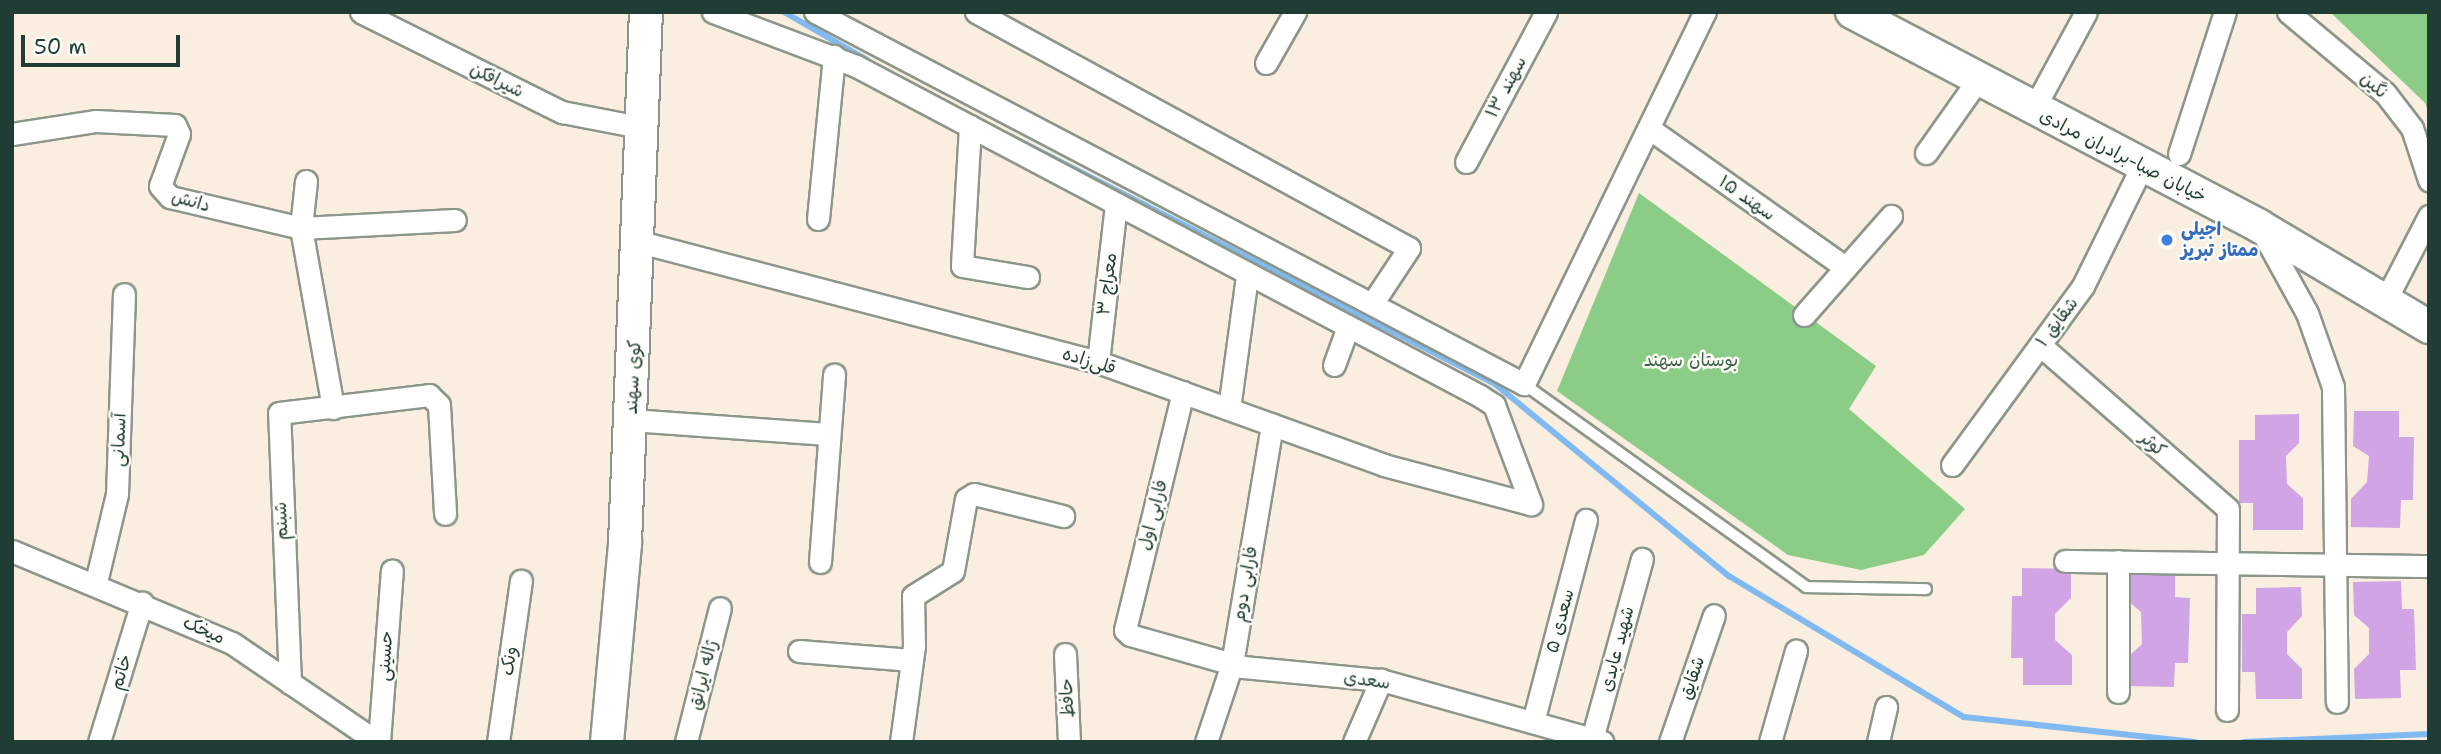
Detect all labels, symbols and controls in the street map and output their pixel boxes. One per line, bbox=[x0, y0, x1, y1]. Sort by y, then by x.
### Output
scale bar bbox=[24, 21, 184, 65]
text: 50 m bbox=[34, 33, 87, 61]
street label: سهند ۱۳ bbox=[1481, 53, 1531, 121]
street label: شیر‌افکن bbox=[467, 58, 527, 102]
street label: نگین bbox=[2356, 67, 2392, 103]
street label: خیابان صبا-برادران مرادی bbox=[2036, 105, 2210, 207]
street label: سهند ۱۵ bbox=[1715, 171, 1779, 225]
street label: دانش bbox=[169, 185, 213, 217]
place label: اجیلی ممتاز تبریز bbox=[2181, 219, 2258, 262]
marker: اجیلی ممتاز تبریز bbox=[2159, 232, 2175, 248]
street label: معراج ۳ bbox=[1092, 251, 1122, 317]
street label: شقایق ۱ bbox=[2031, 293, 2083, 351]
street label: کوی سهند bbox=[620, 339, 646, 415]
street label: قلی‌زاده bbox=[1060, 343, 1118, 379]
park label: بوستان سهند bbox=[1644, 349, 1738, 371]
street label: آسمانی bbox=[107, 413, 131, 467]
street label: کوثر bbox=[2136, 427, 2170, 461]
street label: فارابی اول bbox=[1134, 477, 1172, 553]
street label: شبنم bbox=[269, 501, 293, 541]
street label: فارابی دوم bbox=[1228, 544, 1262, 624]
street label: سعدی ۵ bbox=[1541, 587, 1579, 655]
street label: شهید عابدی bbox=[1595, 604, 1639, 694]
street label: میخک bbox=[180, 611, 228, 649]
street label: حسینی bbox=[372, 630, 398, 682]
street label: ژاله ایرانق bbox=[684, 638, 722, 712]
street label: ونک bbox=[496, 645, 522, 677]
street label: خاتم bbox=[105, 652, 137, 692]
street label: شقایق bbox=[1675, 654, 1709, 702]
street label: سعدی bbox=[1342, 666, 1392, 694]
street label: حافظ bbox=[1055, 678, 1079, 718]

